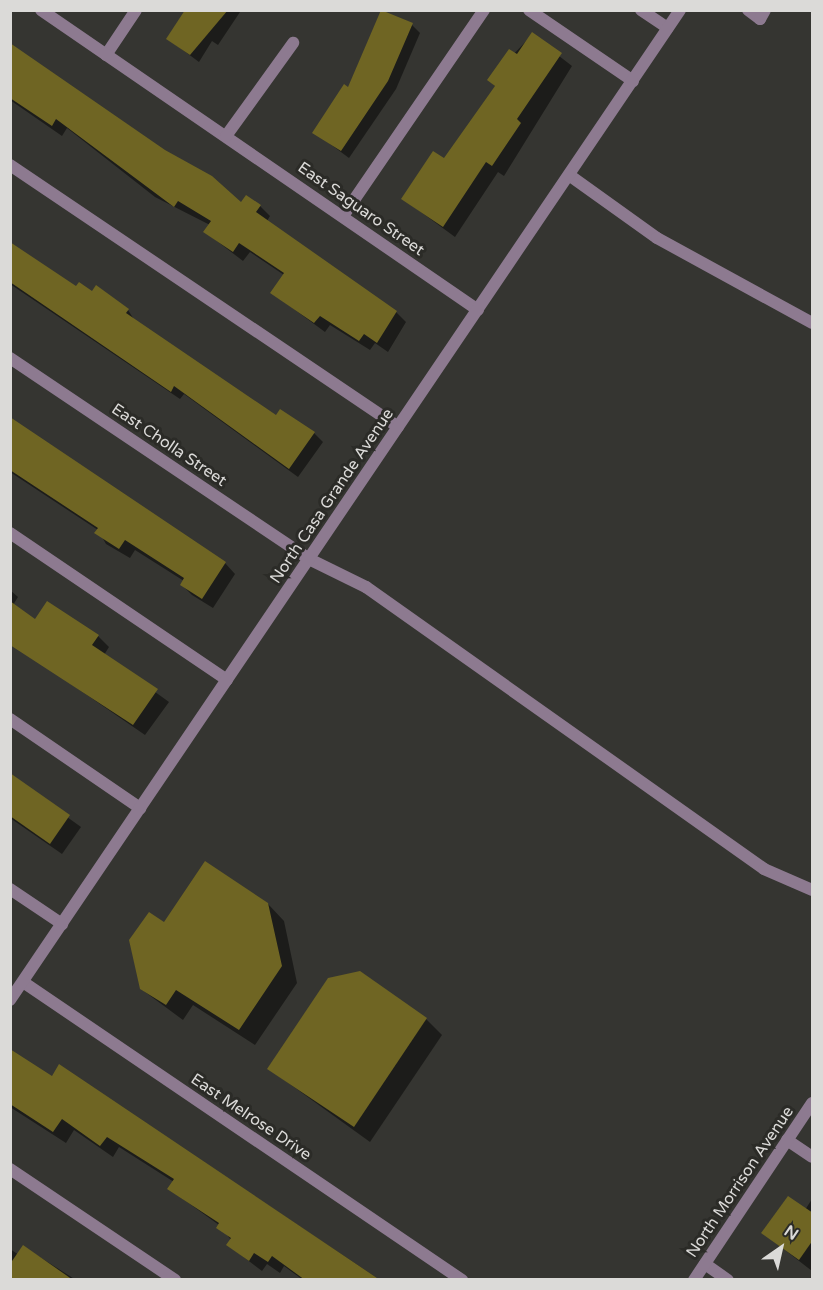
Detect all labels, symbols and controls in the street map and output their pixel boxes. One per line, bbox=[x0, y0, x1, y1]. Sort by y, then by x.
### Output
street label: East Saguaro Street bbox=[294, 158, 428, 260]
street label: East Cholla Street bbox=[108, 399, 230, 491]
street label: North Casa Grande Avenue bbox=[266, 405, 398, 587]
street label: East Melrose Drive bbox=[187, 1070, 315, 1164]
street label: North Morrison Avenue bbox=[682, 1103, 798, 1261]
north arrow bbox=[751, 1218, 811, 1278]

